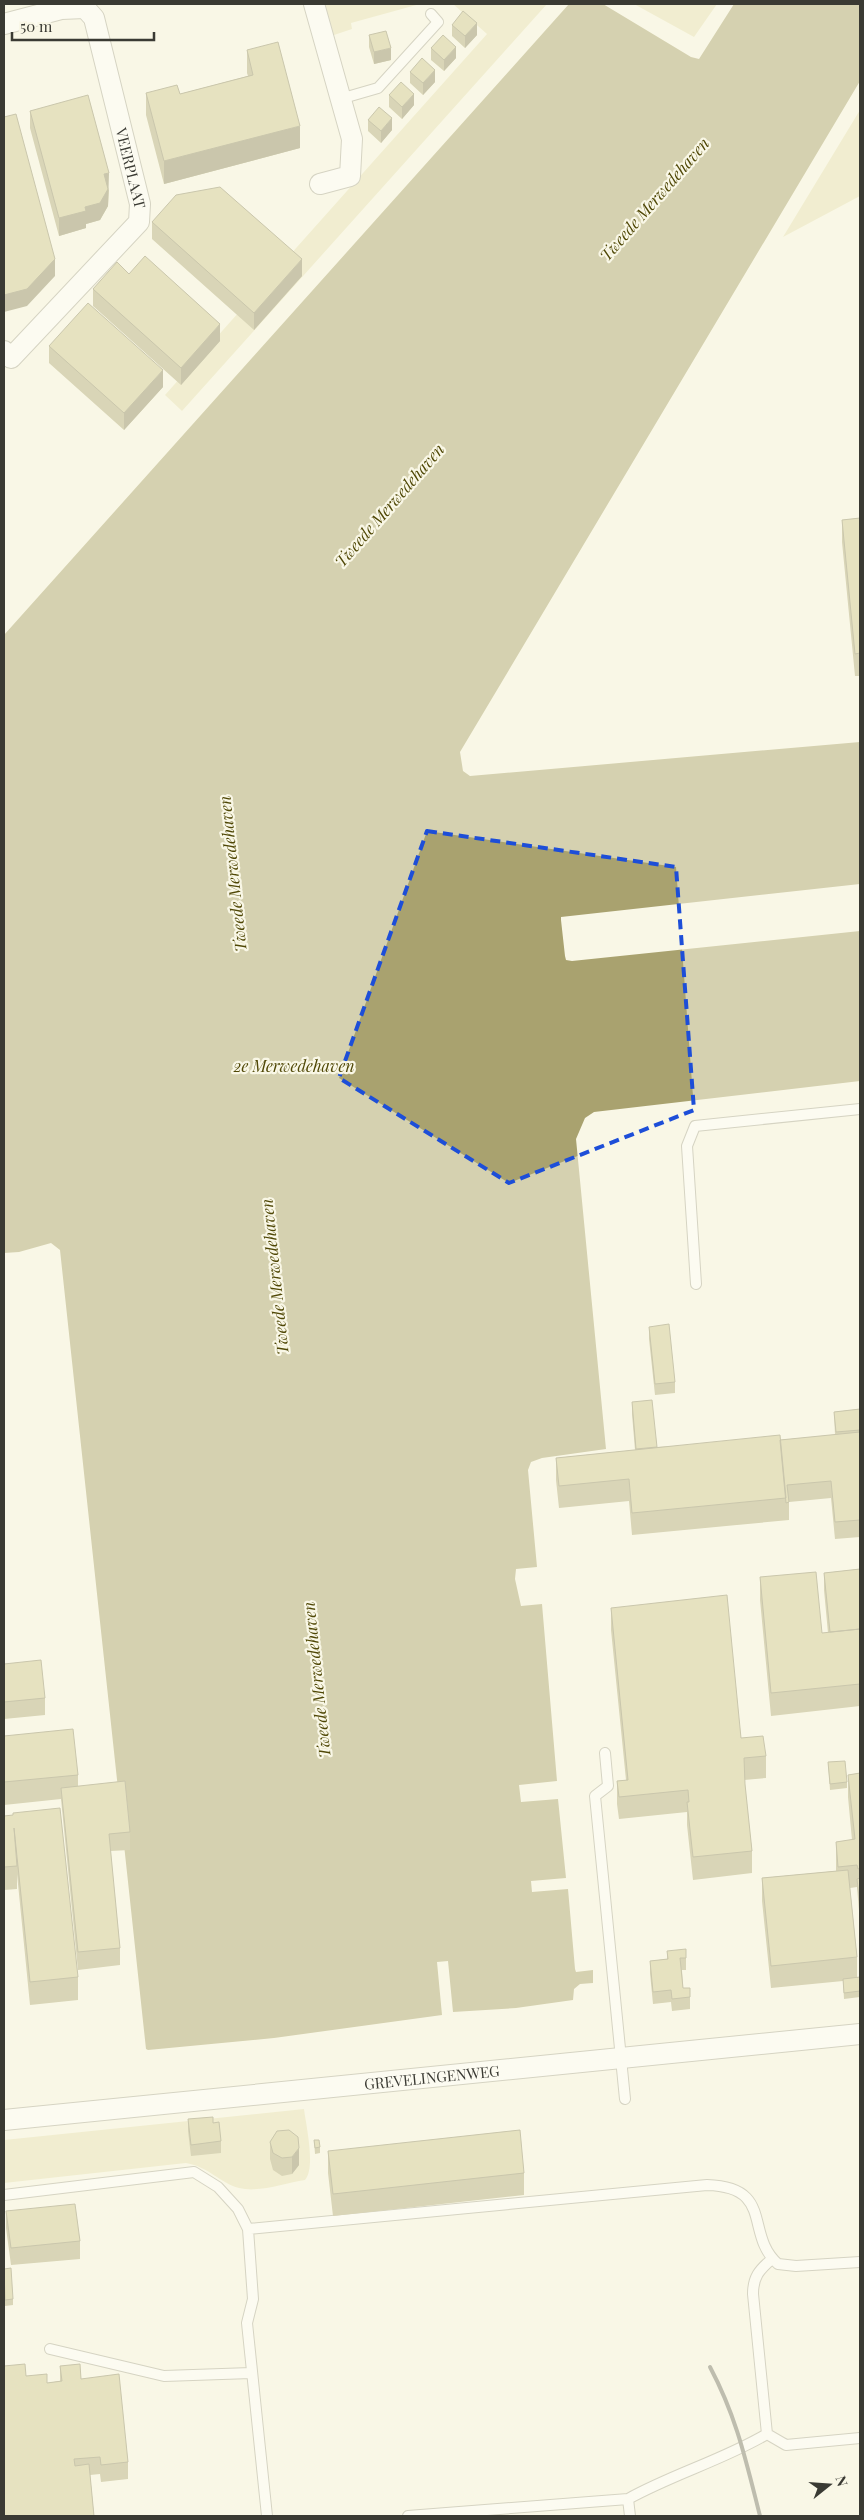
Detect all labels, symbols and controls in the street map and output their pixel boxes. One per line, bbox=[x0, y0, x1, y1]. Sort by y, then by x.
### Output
scale bar bbox=[12, 10, 155, 42]
text: 50 m bbox=[20, 16, 53, 36]
street label: VEERPLAAT bbox=[111, 125, 151, 211]
water label: Tweede Merwedehaven bbox=[595, 133, 713, 265]
water label: Tweede Merwedehaven bbox=[330, 439, 448, 571]
water label: Tweede Merwedehaven bbox=[213, 795, 251, 953]
water label: 2e Merwedehaven bbox=[232, 1055, 355, 1076]
water label: Tweede Merwedehaven bbox=[255, 1198, 293, 1356]
water label: Tweede Merwedehaven bbox=[297, 1601, 335, 1759]
street label: GREVELINGENWEG bbox=[363, 2060, 501, 2094]
north arrow bbox=[804, 2460, 854, 2510]
text: N bbox=[831, 2473, 852, 2489]

